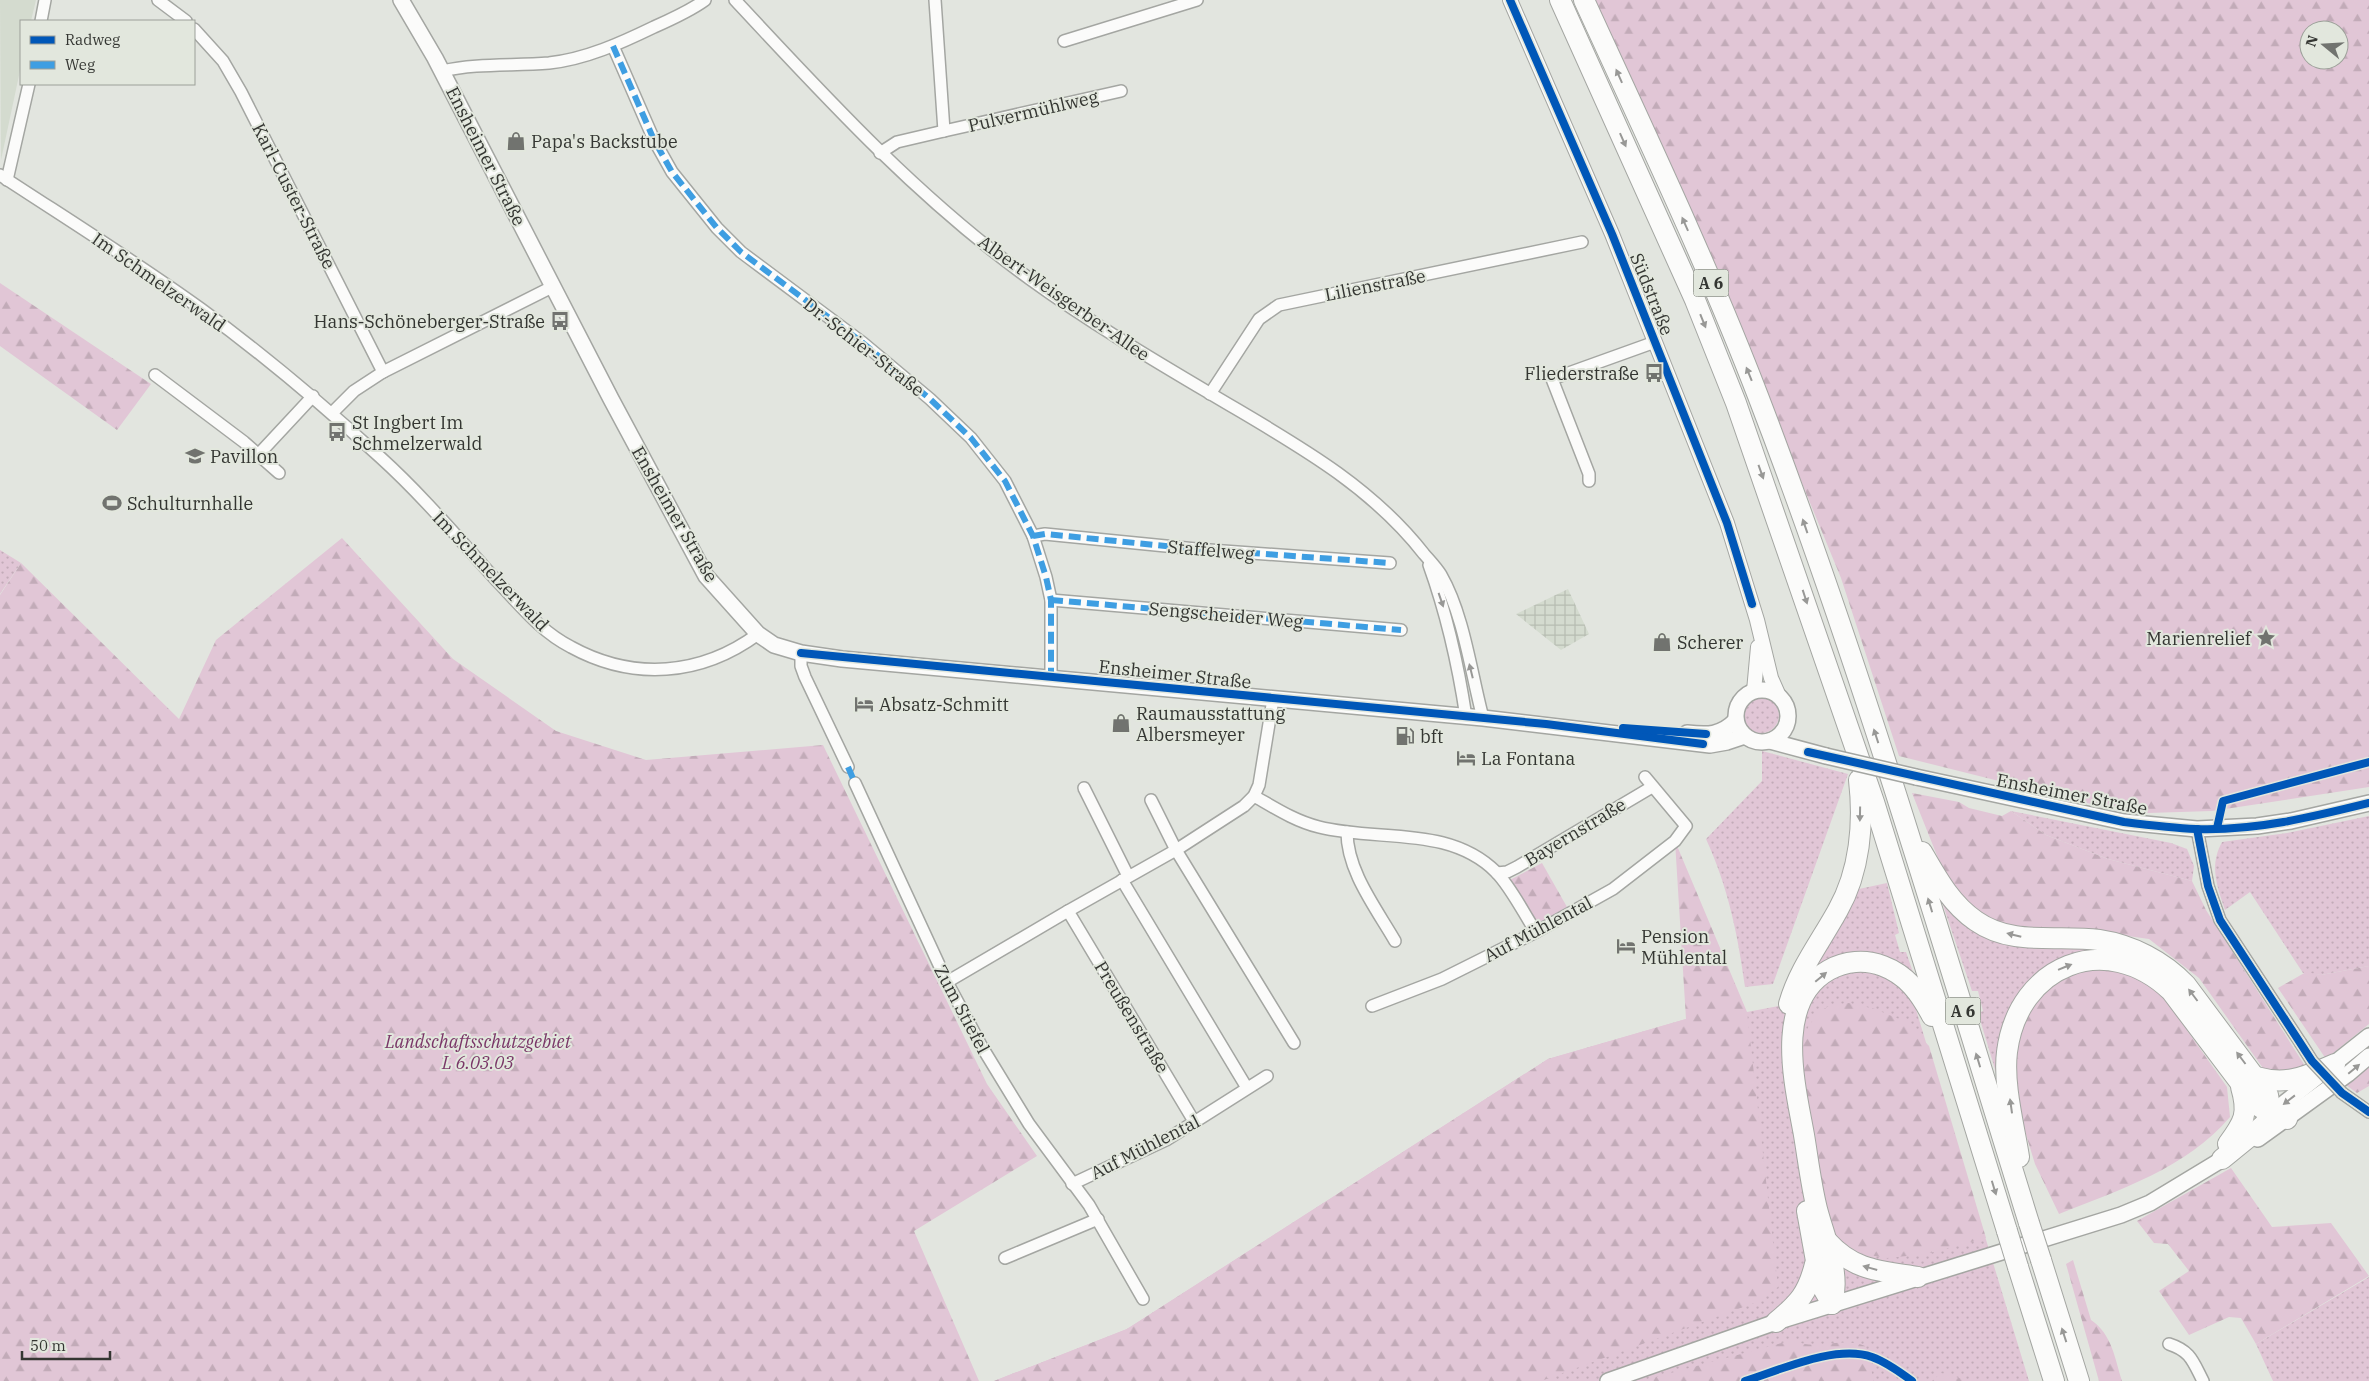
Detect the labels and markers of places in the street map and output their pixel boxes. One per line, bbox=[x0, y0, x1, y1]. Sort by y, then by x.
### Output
shop icon: Papa's Backstube bbox=[505, 130, 527, 152]
place label: Papa's Backstube bbox=[531, 130, 678, 153]
place label: Hans-Schöneberger-Straße bbox=[313, 310, 545, 333]
bus stop icon: Hans-Schöneberger-Straße bbox=[549, 310, 571, 332]
place label: Fliederstraße bbox=[1524, 362, 1639, 385]
bus stop icon: Fliederstraße bbox=[1643, 362, 1665, 384]
place label: St Ingbert Im Schmelzerwald bbox=[352, 411, 483, 455]
bus stop icon: St Ingbert Im Schmelzerwald bbox=[326, 421, 348, 443]
school or university icon: Pavillon bbox=[184, 445, 206, 467]
place label: Pavillon bbox=[210, 445, 278, 468]
sports icon: Schulturnhalle bbox=[101, 492, 123, 514]
place label: Schulturnhalle bbox=[127, 492, 253, 515]
place label: Marienrelief bbox=[2146, 627, 2253, 650]
place icon: Marienrelief bbox=[2255, 627, 2277, 649]
shop icon: Scherer bbox=[1651, 631, 1673, 653]
place label: Scherer bbox=[1677, 631, 1743, 654]
hotel icon: Absatz-Schmitt bbox=[853, 693, 875, 715]
place label: Absatz-Schmitt bbox=[879, 693, 1009, 716]
place label: Raumausstattung Albersmeyer bbox=[1136, 702, 1286, 746]
shop icon: Raumausstattung Albersmeyer bbox=[1110, 712, 1132, 734]
fuel station icon: bft bbox=[1394, 725, 1416, 747]
place label: bft bbox=[1420, 725, 1443, 748]
hotel icon: La Fontana bbox=[1455, 747, 1477, 769]
place label: La Fontana bbox=[1481, 747, 1576, 770]
place label: Pension Mühlental bbox=[1641, 925, 1727, 969]
hotel icon: Pension Mühlental bbox=[1615, 935, 1637, 957]

